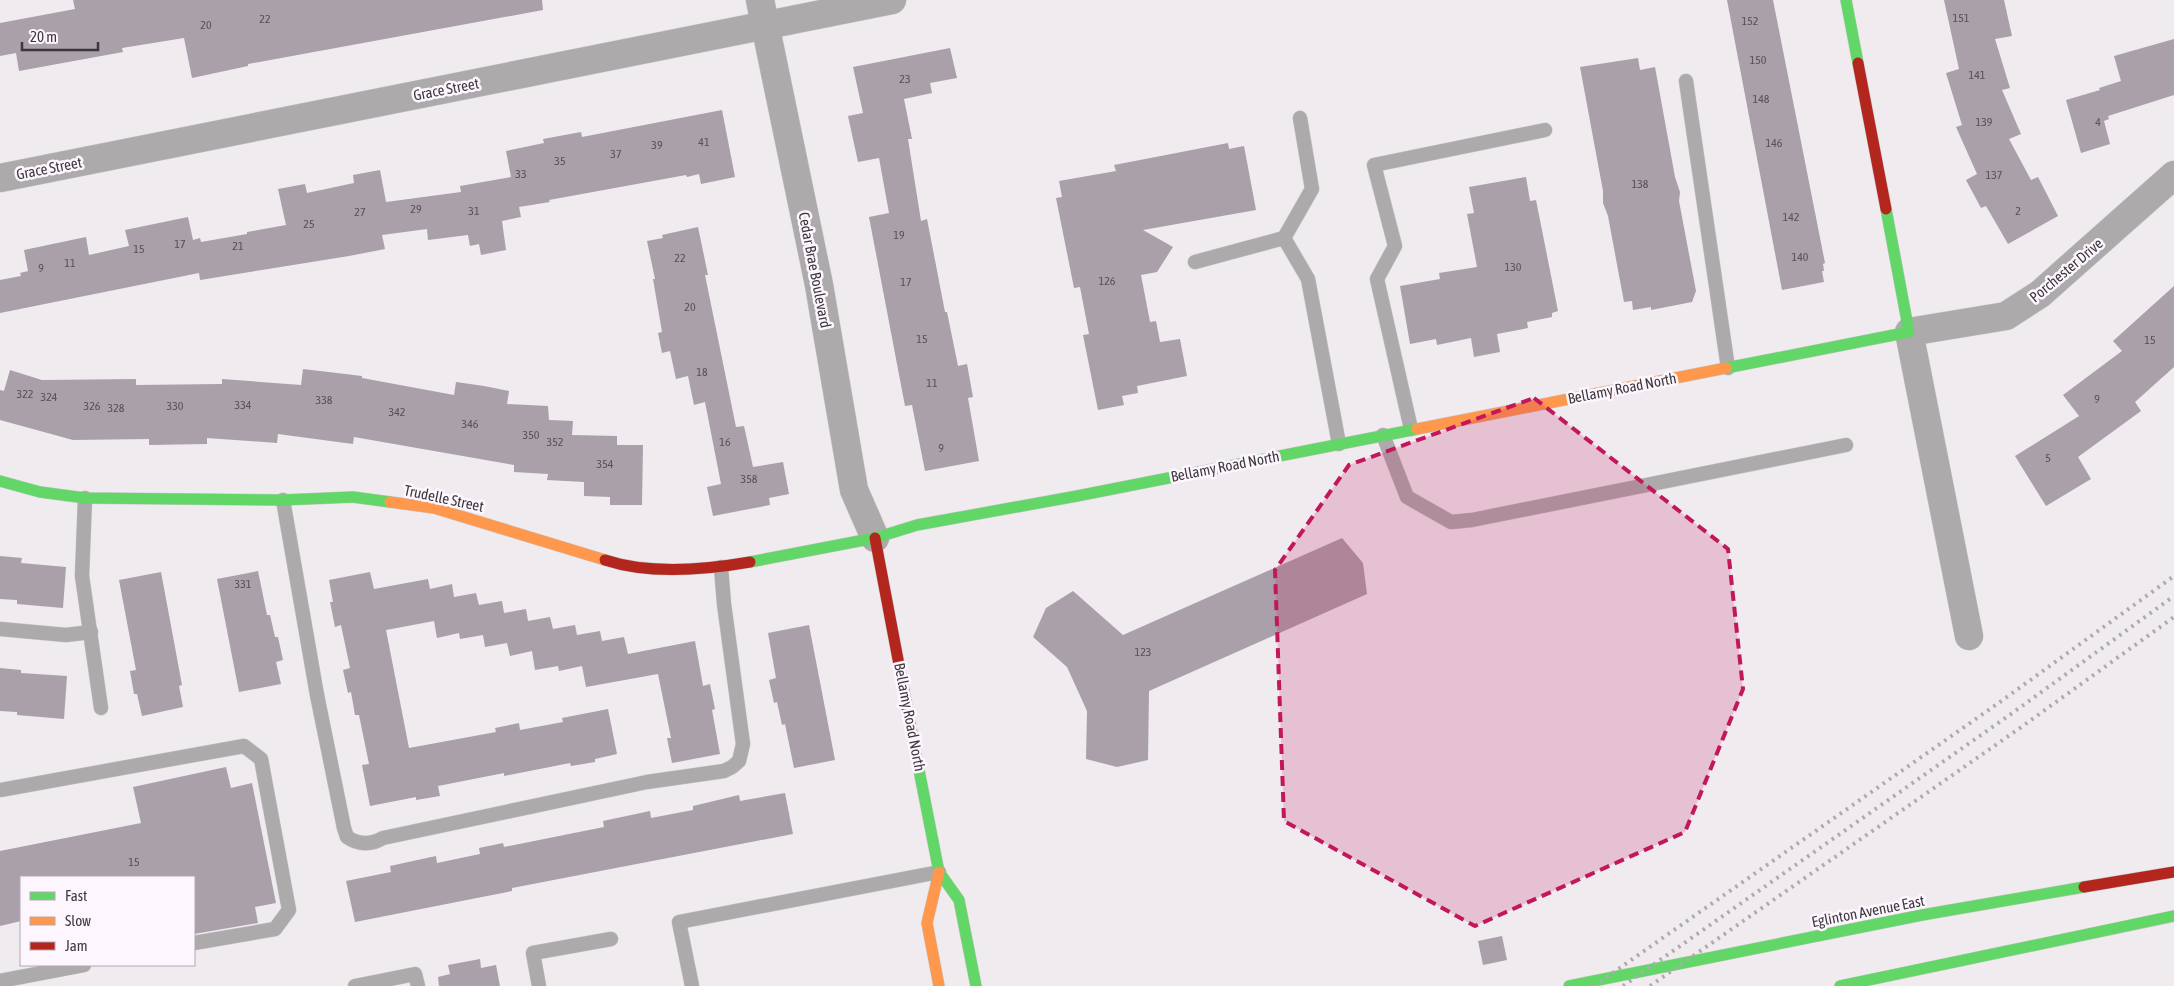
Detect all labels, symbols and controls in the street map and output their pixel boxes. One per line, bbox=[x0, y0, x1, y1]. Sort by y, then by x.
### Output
house number: 151 bbox=[1953, 11, 1970, 25]
house number: 22 bbox=[259, 12, 271, 26]
house number: 152 bbox=[1742, 14, 1758, 28]
house number: 20 bbox=[200, 18, 212, 32]
scale bar bbox=[22, 20, 99, 52]
text: 20 m bbox=[30, 28, 57, 45]
house number: 150 bbox=[1750, 53, 1767, 67]
house number: 141 bbox=[1969, 68, 1986, 82]
house number: 23 bbox=[899, 72, 911, 86]
street label: Grace Street bbox=[412, 74, 480, 104]
house number: 148 bbox=[1753, 92, 1770, 106]
house number: 139 bbox=[1976, 115, 1993, 129]
house number: 4 bbox=[2095, 115, 2101, 129]
house number: 41 bbox=[698, 135, 710, 149]
house number: 146 bbox=[1766, 136, 1783, 150]
house number: 39 bbox=[651, 138, 663, 152]
house number: 37 bbox=[610, 147, 622, 161]
street label: Grace Street bbox=[15, 153, 83, 183]
house number: 35 bbox=[554, 154, 566, 168]
house number: 33 bbox=[515, 167, 527, 181]
house number: 137 bbox=[1986, 168, 2003, 182]
house number: 138 bbox=[1632, 177, 1649, 191]
house number: 29 bbox=[410, 202, 422, 216]
house number: 31 bbox=[468, 204, 480, 218]
house number: 2 bbox=[2015, 204, 2021, 218]
house number: 27 bbox=[354, 205, 366, 219]
house number: 142 bbox=[1783, 210, 1799, 224]
street label: Cedar Brae Boulevard bbox=[795, 211, 835, 329]
house number: 25 bbox=[303, 217, 315, 231]
house number: 19 bbox=[893, 228, 905, 242]
street label: Porchester Drive bbox=[2026, 234, 2106, 305]
house number: 17 bbox=[174, 237, 186, 251]
house number: 21 bbox=[232, 239, 244, 253]
house number: 15 bbox=[133, 242, 145, 256]
house number: 140 bbox=[1792, 250, 1809, 264]
house number: 22 bbox=[674, 251, 686, 265]
house number: 11 bbox=[64, 256, 76, 270]
house number: 130 bbox=[1505, 260, 1522, 274]
house number: 9 bbox=[38, 261, 44, 275]
house number: 126 bbox=[1099, 274, 1116, 288]
house number: 17 bbox=[900, 275, 912, 289]
house number: 20 bbox=[684, 300, 696, 314]
house number: 15 bbox=[916, 332, 928, 346]
house number: 15 bbox=[2144, 333, 2156, 347]
house number: 18 bbox=[696, 365, 708, 379]
street label: Bellamy Road North bbox=[1566, 369, 1678, 407]
house number: 11 bbox=[926, 376, 938, 390]
house number: 322 bbox=[17, 387, 33, 401]
house number: 324 bbox=[41, 390, 58, 404]
house number: 9 bbox=[2094, 392, 2100, 406]
house number: 338 bbox=[316, 393, 333, 407]
house number: 334 bbox=[235, 398, 252, 412]
house number: 326 bbox=[84, 399, 101, 413]
house number: 330 bbox=[167, 399, 184, 413]
house number: 328 bbox=[108, 401, 125, 415]
house number: 342 bbox=[389, 405, 405, 419]
house number: 346 bbox=[462, 417, 479, 431]
house number: 350 bbox=[523, 428, 540, 442]
house number: 352 bbox=[547, 435, 563, 449]
house number: 16 bbox=[719, 435, 731, 449]
house number: 9 bbox=[938, 441, 944, 455]
street label: Bellamy Road North bbox=[1169, 447, 1281, 485]
house number: 5 bbox=[2045, 451, 2051, 465]
house number: 354 bbox=[597, 457, 614, 471]
house number: 358 bbox=[741, 472, 758, 486]
street label: Trudelle Street bbox=[403, 481, 485, 515]
house number: 331 bbox=[235, 577, 252, 591]
house number: 123 bbox=[1135, 645, 1151, 659]
street label: Bellamy Road North bbox=[891, 661, 929, 773]
house number: 15 bbox=[128, 855, 140, 869]
legend bbox=[20, 876, 195, 966]
text: Fast bbox=[65, 887, 87, 904]
street label: Eglinton Avenue East bbox=[1810, 892, 1926, 930]
text: Slow bbox=[65, 912, 91, 929]
text: Jam bbox=[65, 937, 88, 954]

